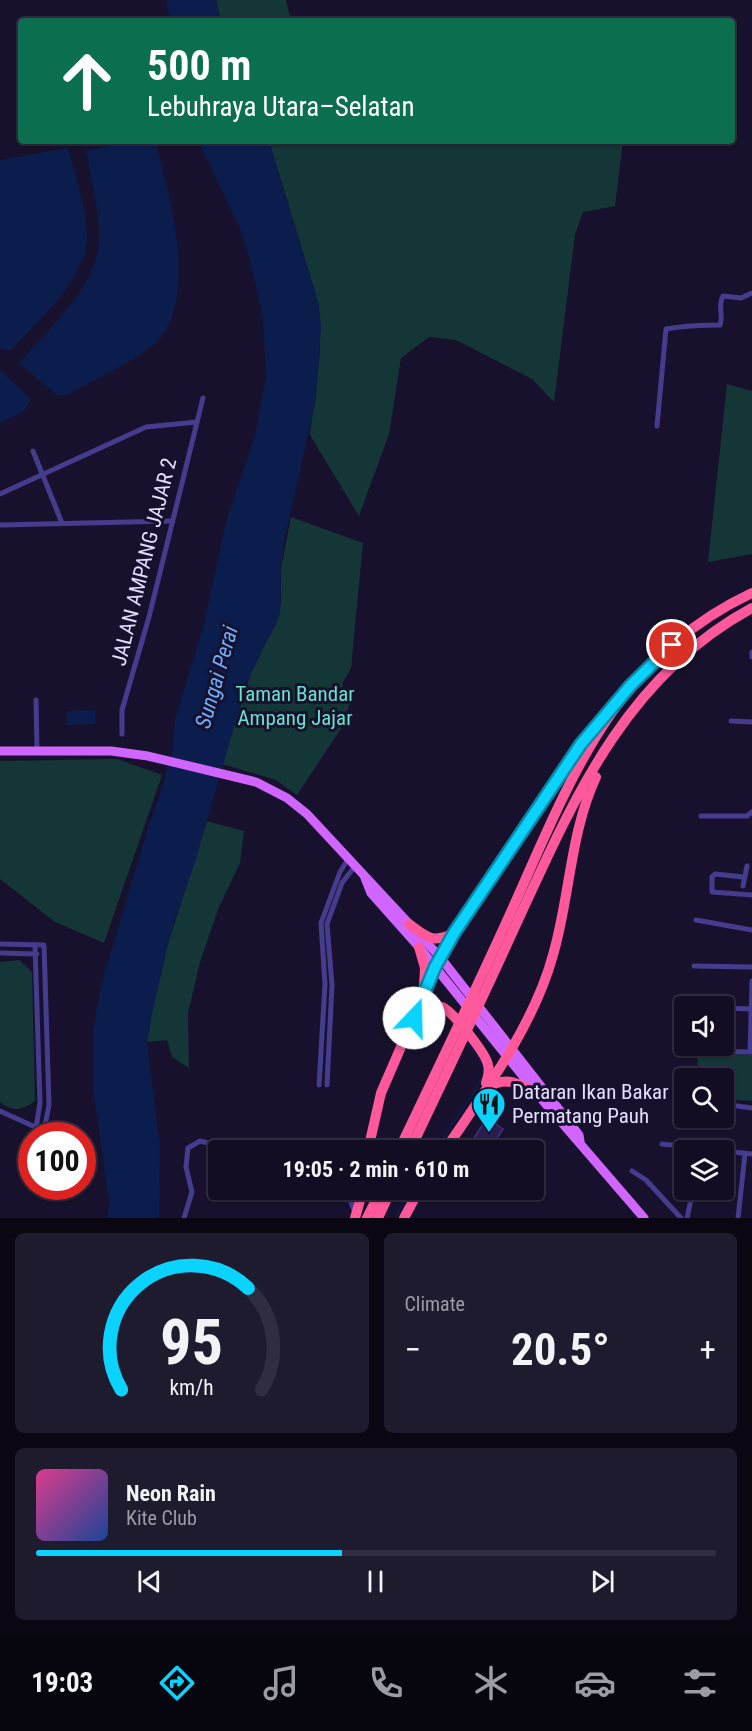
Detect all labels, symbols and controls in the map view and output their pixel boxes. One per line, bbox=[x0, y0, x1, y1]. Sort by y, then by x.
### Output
text: 500 m bbox=[147, 41, 252, 90]
icon: ahead bbox=[48, 42, 126, 120]
text: Lebuhraya Utara–Selatan bbox=[147, 91, 414, 123]
street label: JALAN AMPANG JAJAR 2 bbox=[107, 456, 181, 668]
pin bbox=[646, 619, 697, 670]
water label: Sungai Perai bbox=[190, 623, 243, 731]
icon: arrive bbox=[655, 628, 688, 661]
park label: Taman Bandar Ampang Jajar bbox=[235, 682, 355, 730]
position arrow bbox=[382, 986, 446, 1050]
map controls bbox=[674, 996, 734, 1200]
button: sound bbox=[674, 996, 734, 1056]
button: search bbox=[674, 1068, 734, 1128]
place label: Dataran Ikan Bakar Permatang Pauh bbox=[512, 1080, 669, 1128]
restaurant icon: Dataran Ikan Bakar Permatang Pauh bbox=[471, 1086, 507, 1133]
speed limit sign: 100 bbox=[18, 1122, 96, 1200]
button: layers bbox=[674, 1140, 734, 1200]
text: 19:05 · 2 min · 610 m bbox=[283, 1157, 469, 1182]
text: Climate bbox=[405, 1292, 465, 1316]
text: 95 bbox=[160, 1306, 223, 1379]
text: 20.5° bbox=[511, 1323, 610, 1376]
text: − bbox=[405, 1330, 421, 1369]
text: + bbox=[700, 1330, 716, 1369]
text: km/h bbox=[170, 1375, 214, 1400]
text: Neon Rain bbox=[126, 1481, 216, 1506]
text: Kite Club bbox=[126, 1506, 197, 1530]
icon: previous bbox=[133, 1565, 166, 1598]
icon: pause bbox=[359, 1565, 392, 1598]
icon: next bbox=[586, 1565, 619, 1598]
icon: directions bbox=[156, 1662, 198, 1704]
icon: music bbox=[260, 1662, 302, 1704]
icon: phone bbox=[365, 1662, 407, 1704]
icon: climate bbox=[470, 1662, 512, 1704]
icon: car bbox=[574, 1662, 616, 1704]
icon: filters bbox=[679, 1662, 721, 1704]
text: 19:03 bbox=[31, 1667, 93, 1699]

